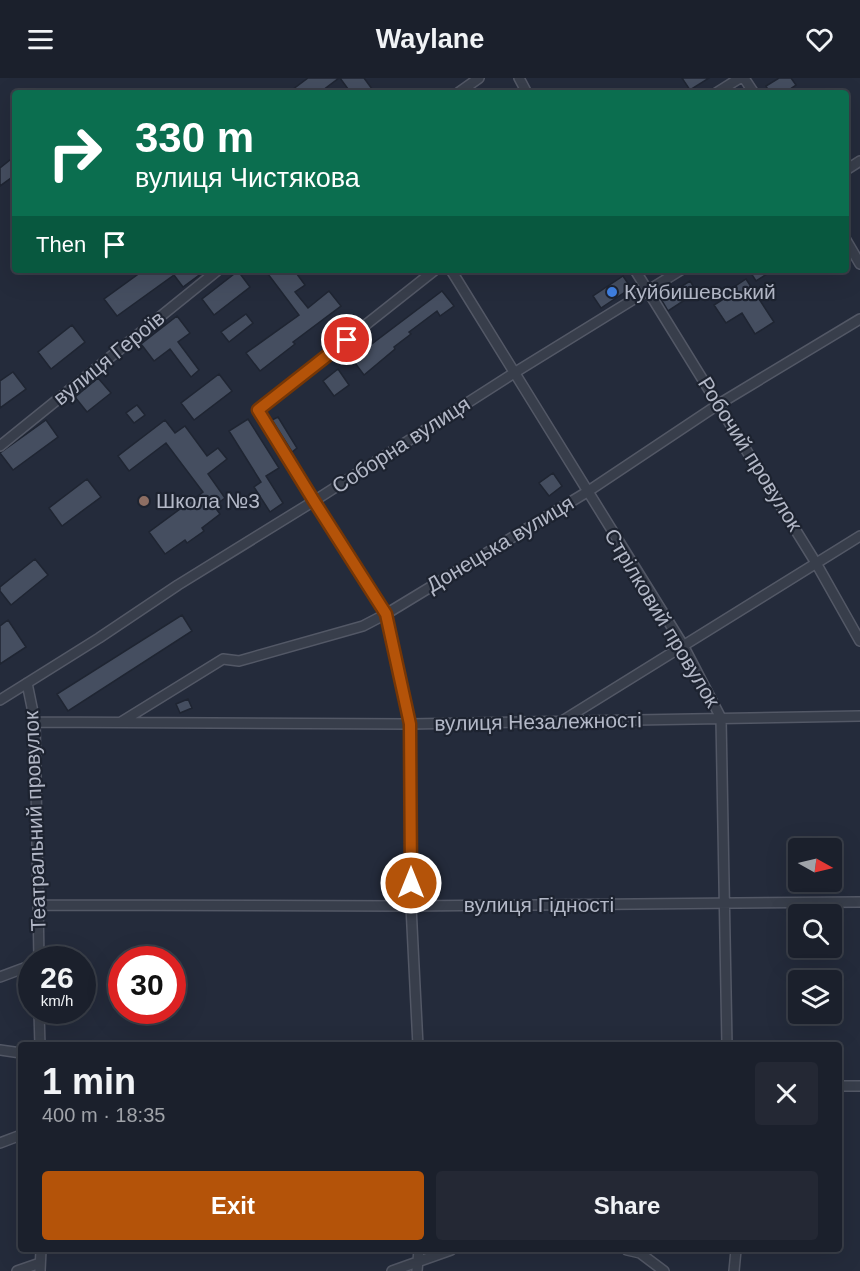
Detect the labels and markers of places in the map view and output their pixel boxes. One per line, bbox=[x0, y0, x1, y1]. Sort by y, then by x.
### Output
place label: Куйбишевський bbox=[624, 280, 776, 303]
marker: Куйбишевський bbox=[605, 285, 619, 299]
pin bbox=[321, 314, 372, 365]
place label: Школа №3 bbox=[156, 489, 260, 512]
marker: Школа №3 bbox=[137, 494, 151, 508]

